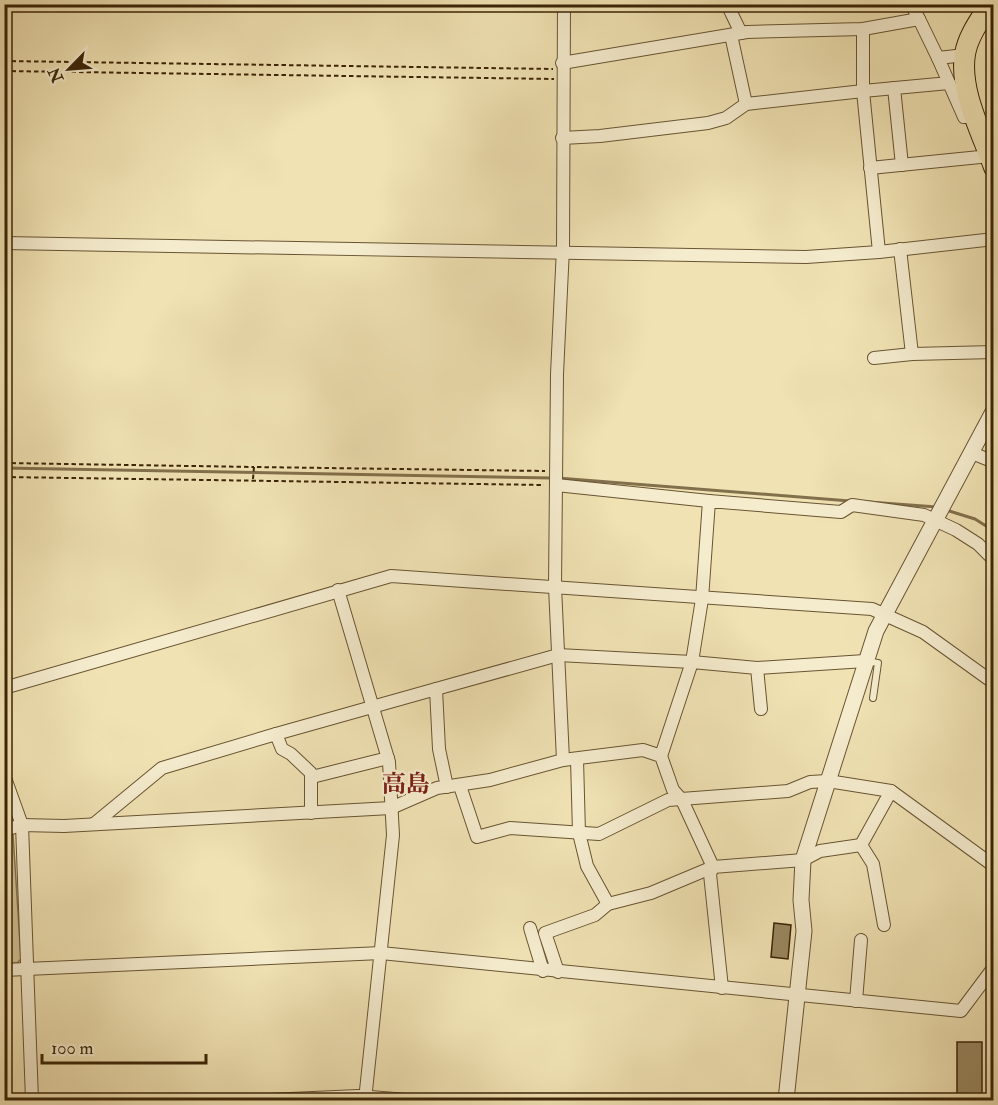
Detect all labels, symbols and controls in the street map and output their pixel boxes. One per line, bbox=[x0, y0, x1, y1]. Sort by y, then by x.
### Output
north arrow bbox=[39, 39, 99, 99]
text: N bbox=[44, 64, 69, 87]
district label: 高島 bbox=[382, 769, 430, 800]
scale bar bbox=[42, 1027, 206, 1065]
text: 100 m bbox=[51, 1037, 94, 1060]

